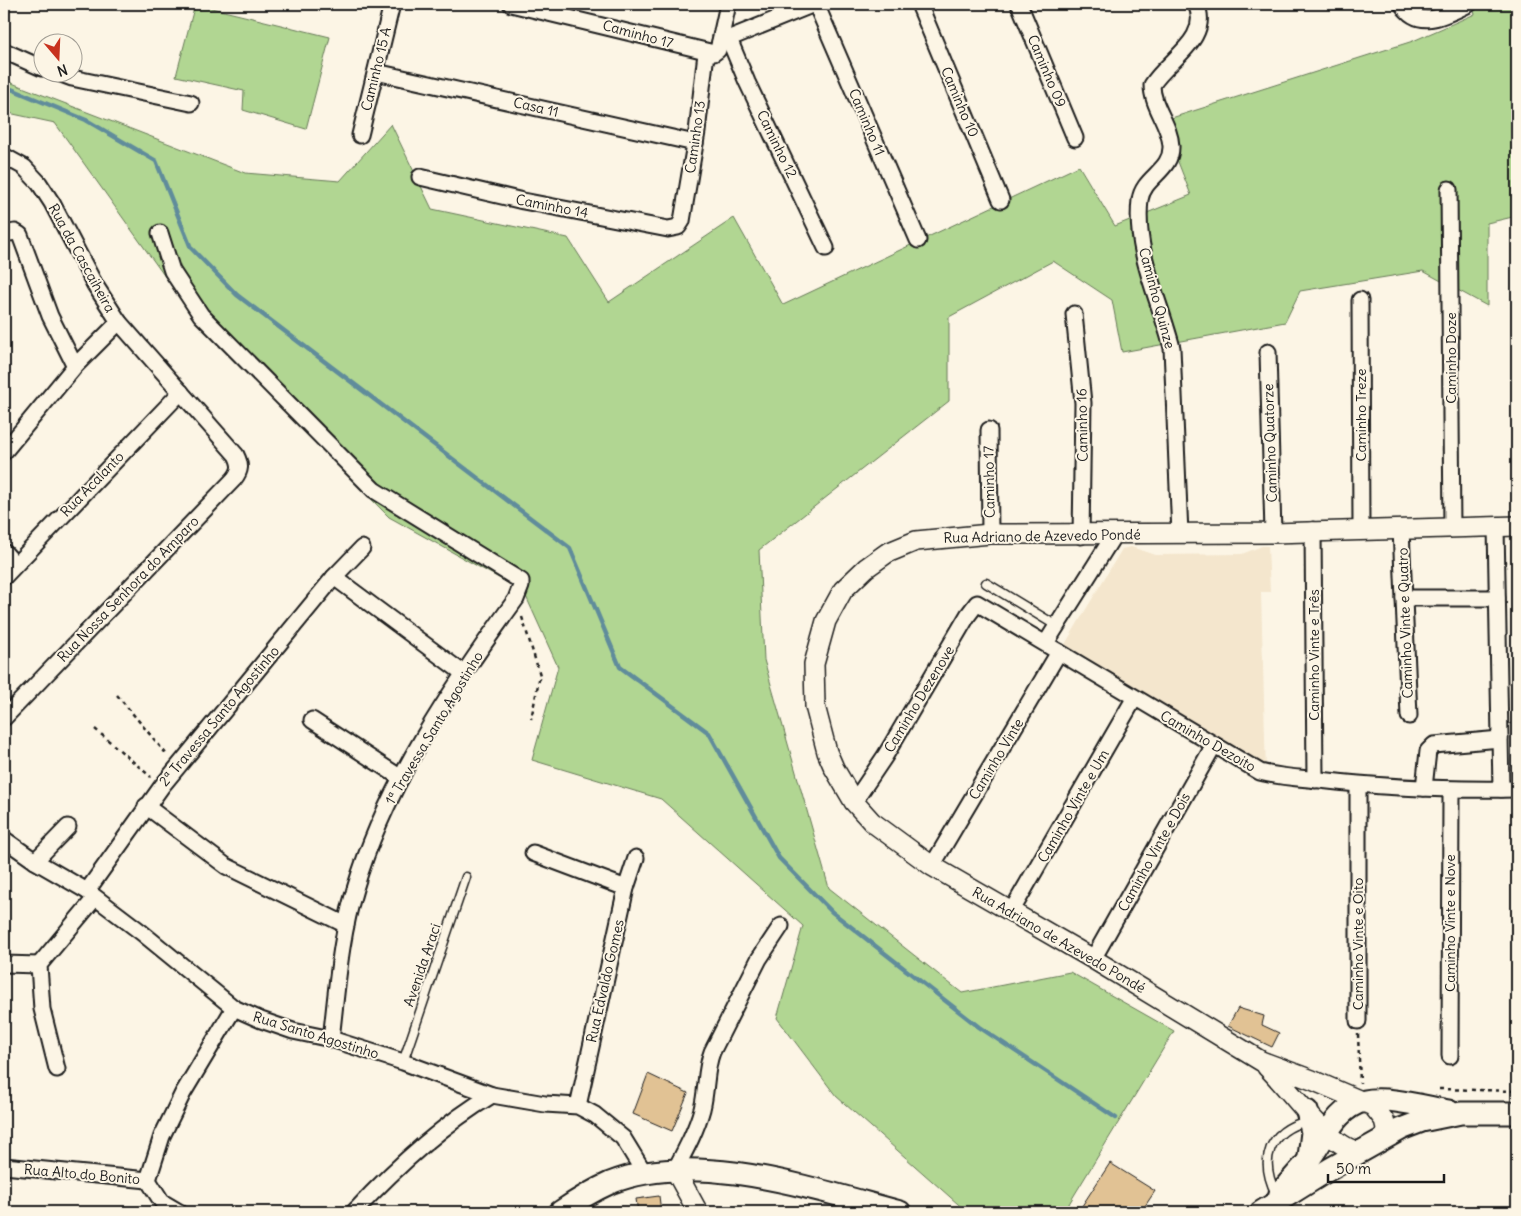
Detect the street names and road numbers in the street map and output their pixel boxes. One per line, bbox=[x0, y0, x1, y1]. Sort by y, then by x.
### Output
street label: Caminho 17 bbox=[601, 16, 675, 52]
street label: Caminho 15 A bbox=[357, 25, 395, 113]
street label: Caminho 09 bbox=[1024, 32, 1070, 110]
street label: Caminho 10 bbox=[937, 64, 983, 140]
street label: Caminho 11 bbox=[845, 86, 889, 158]
street label: Casa 11 bbox=[512, 93, 560, 121]
street label: Caminho 13 bbox=[681, 99, 709, 175]
street label: Caminho 12 bbox=[753, 107, 801, 181]
street label: Caminho 14 bbox=[514, 190, 590, 222]
street label: Rua da Cascaiheira bbox=[45, 200, 119, 316]
street label: Caminho Quinze bbox=[1135, 246, 1179, 350]
street label: Caminho Doze bbox=[1442, 312, 1460, 404]
street label: Caminho Treze bbox=[1352, 368, 1370, 462]
street label: Caminho Quatorze bbox=[1259, 383, 1281, 503]
street label: Caminho 16 bbox=[1072, 388, 1092, 462]
street label: Caminho 17 bbox=[979, 446, 999, 518]
street label: Rua Acalanto bbox=[56, 447, 128, 520]
street label: Rua Nossa Senhora do Amparo bbox=[53, 512, 203, 666]
street label: Rua Adriano de Azevedo Pondé bbox=[943, 525, 1141, 547]
street label: Caminho Vinte e Quatro bbox=[1393, 547, 1417, 699]
street label: Caminho Vinte e Três bbox=[1305, 589, 1323, 721]
street label: 2ª Travessa Santo Agostinho bbox=[155, 642, 283, 790]
street label: Caminho Dezenove bbox=[880, 642, 958, 756]
street label: 1ª Travessa Santo Agostinho bbox=[381, 648, 487, 808]
street label: Caminho Dezoito bbox=[1157, 706, 1259, 776]
street label: Caminho Vinte bbox=[965, 715, 1027, 803]
street label: Caminho Vinte e Um bbox=[1033, 746, 1113, 866]
street label: Caminho Vinte e Dois bbox=[1114, 789, 1194, 915]
street label: Caminho Vinte e Nove bbox=[1441, 854, 1459, 992]
street label: Caminho Vinte e Oito bbox=[1349, 878, 1367, 1010]
street label: Rua Adriano de Azevedo Pondé bbox=[969, 883, 1149, 997]
street label: Rua Edvaldo Gomes bbox=[582, 918, 628, 1044]
street label: Avenida Araci bbox=[399, 921, 445, 1009]
street label: Rua Santo Agostinho bbox=[251, 1007, 381, 1063]
street label: Rua Alto do Bonito bbox=[23, 1160, 141, 1188]

